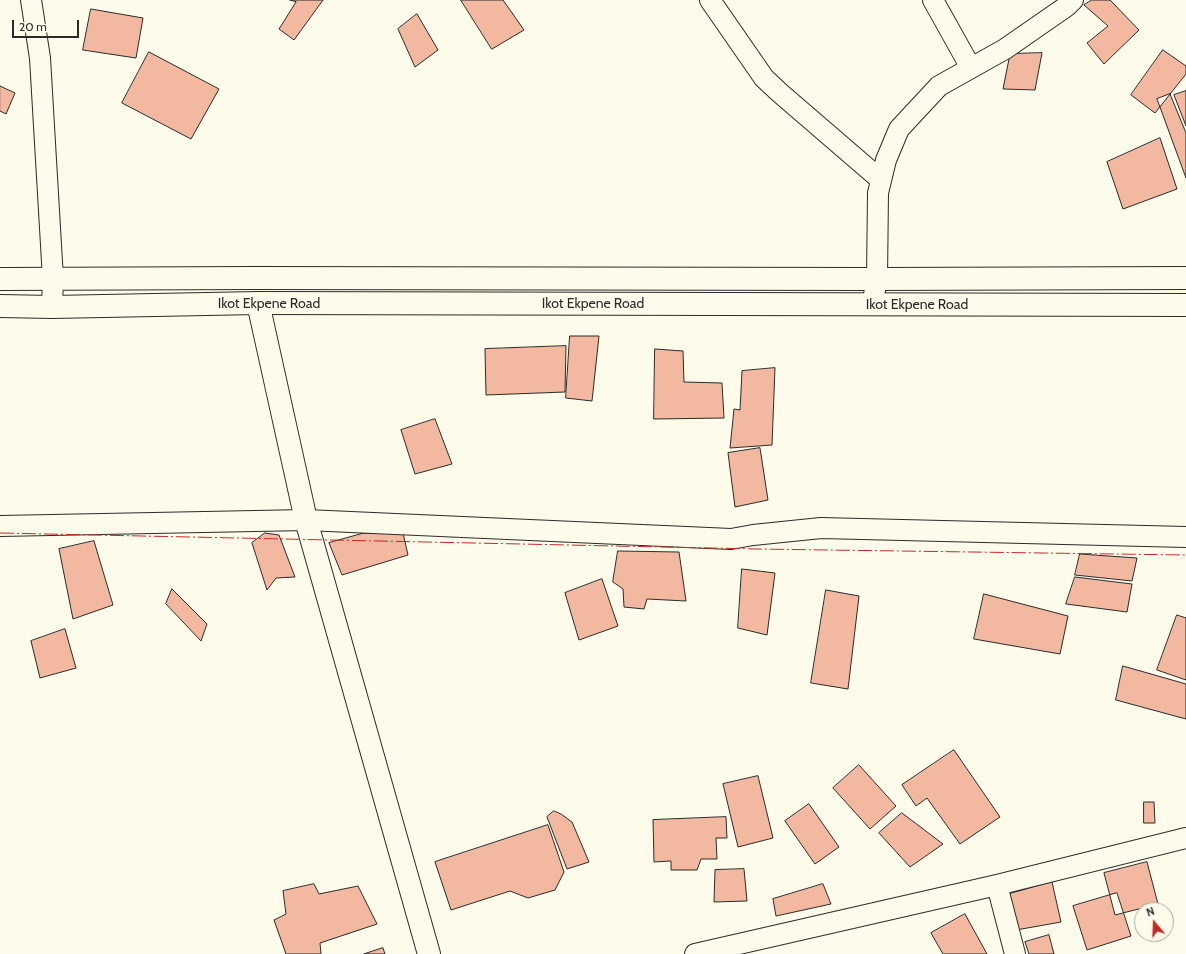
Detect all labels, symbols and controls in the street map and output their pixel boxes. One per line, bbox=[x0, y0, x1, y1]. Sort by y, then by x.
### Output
scale bar bbox=[14, 12, 81, 38]
text: 20 m bbox=[19, 19, 47, 34]
street label: Ikot Ekpene Road bbox=[218, 296, 320, 312]
street label: Ikot Ekpene Road bbox=[542, 296, 644, 312]
street label: Ikot Ekpene Road bbox=[866, 297, 968, 313]
north arrow bbox=[1134, 902, 1174, 942]
text: N bbox=[1144, 904, 1156, 919]

